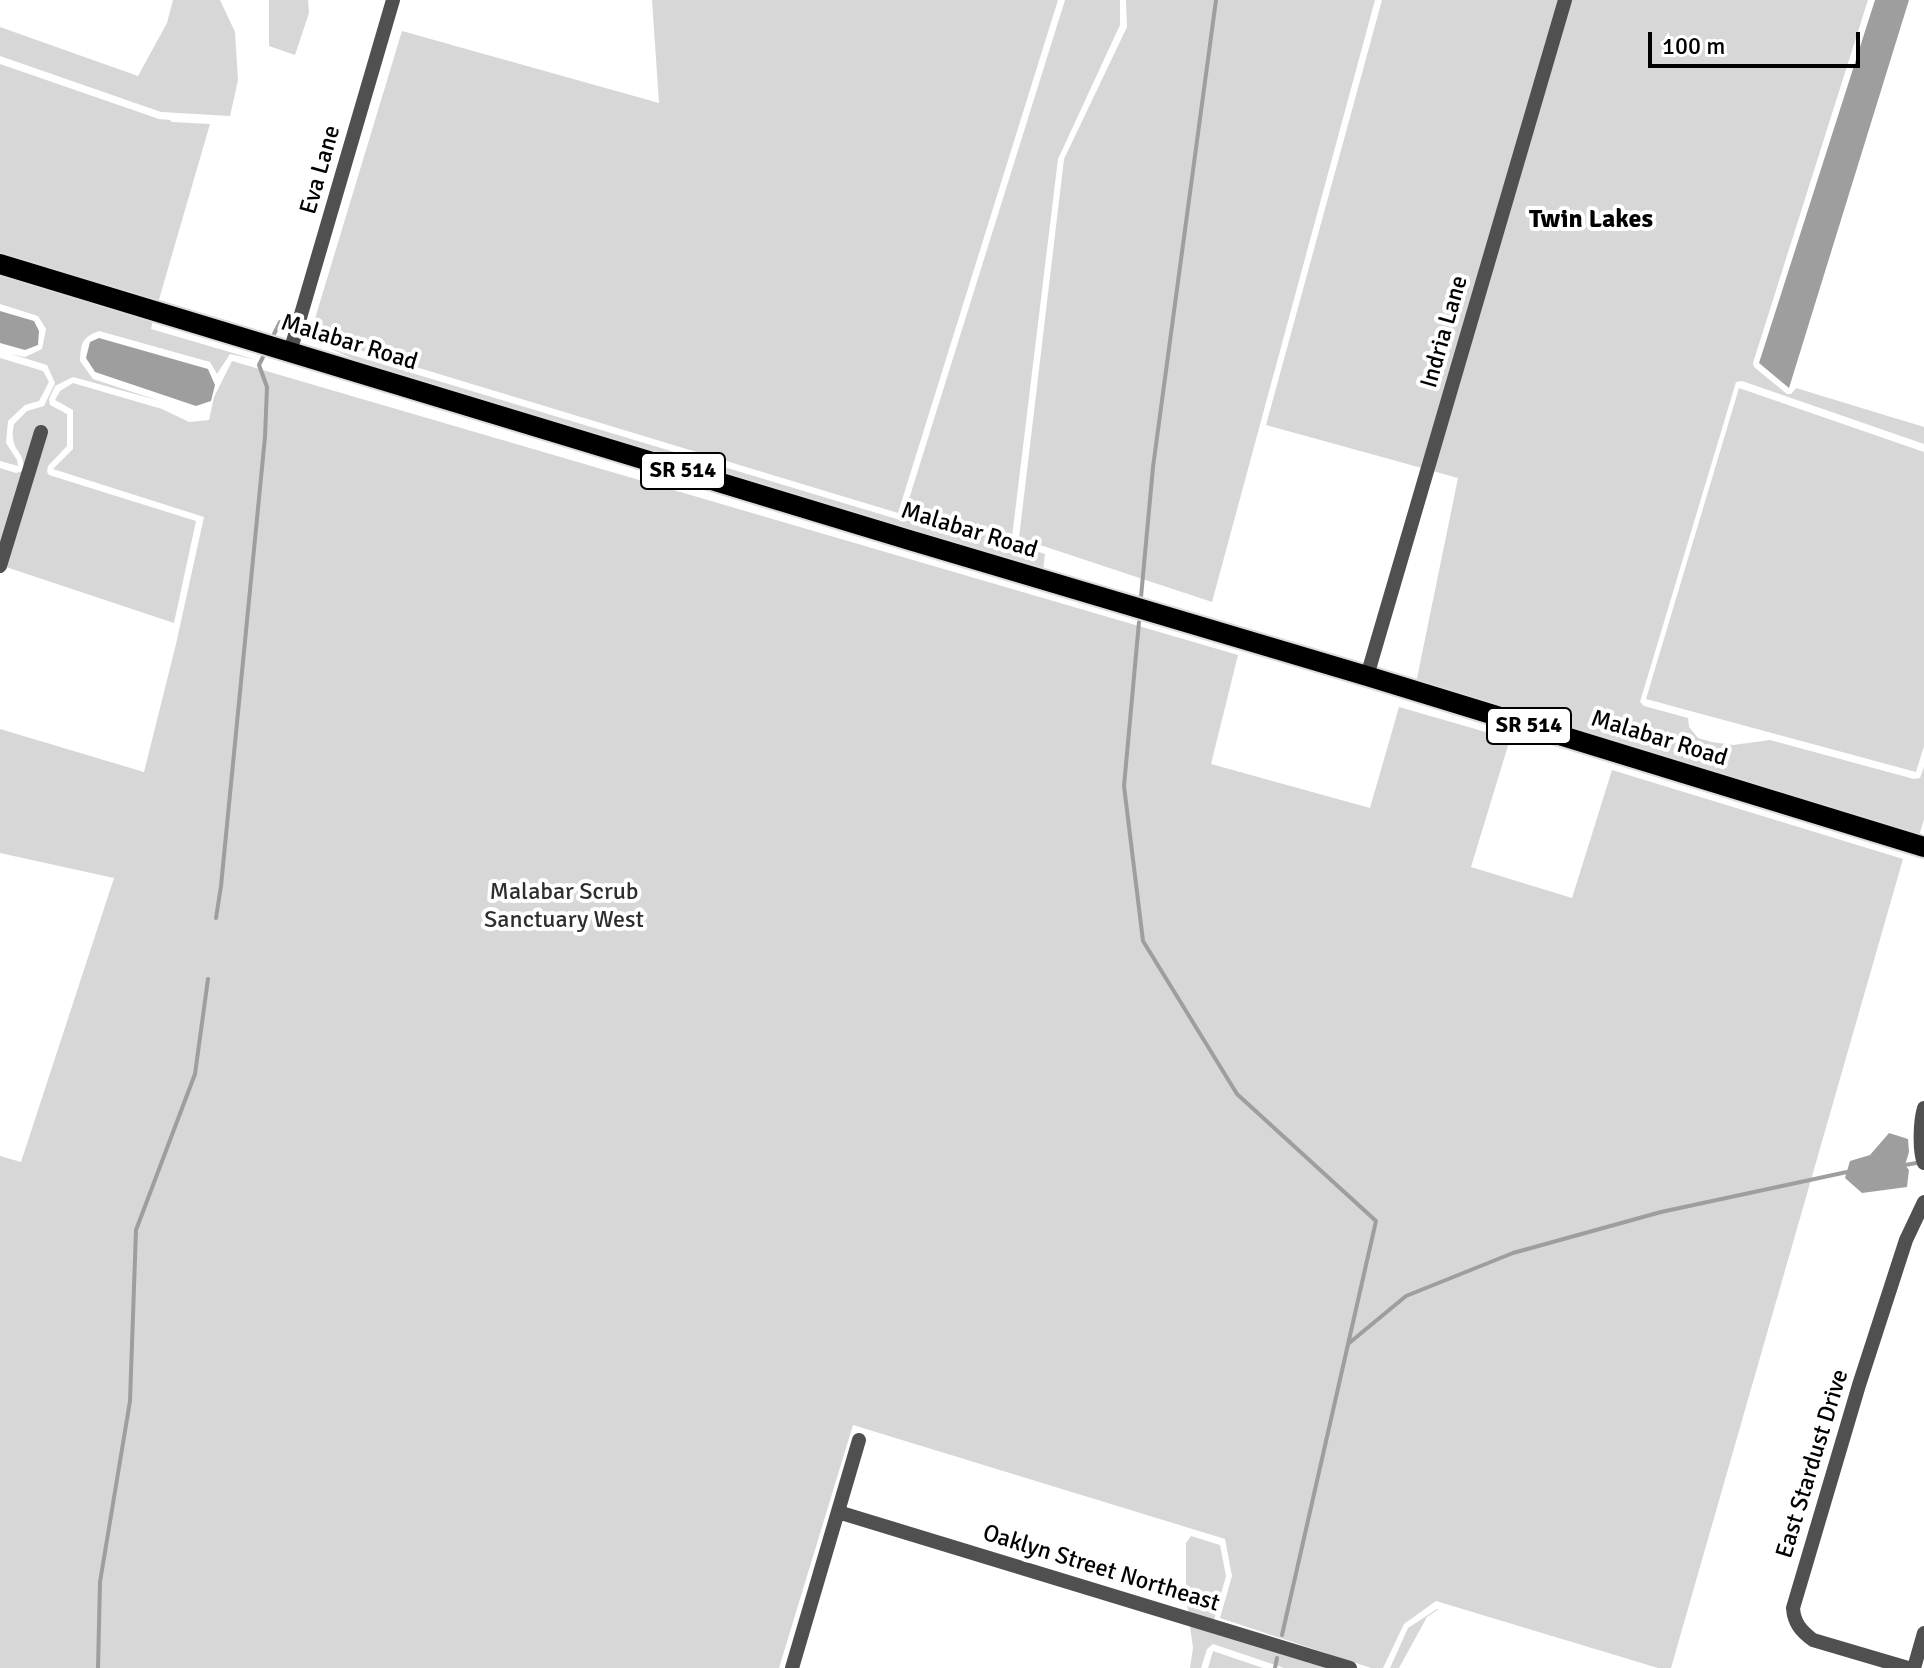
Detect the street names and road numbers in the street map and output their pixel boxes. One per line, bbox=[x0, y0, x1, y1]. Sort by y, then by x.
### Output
street label: Eva Lane bbox=[295, 122, 347, 218]
street label: Indria Lane bbox=[1415, 272, 1475, 392]
street label: Malabar Road bbox=[277, 309, 421, 377]
road number: SR 514 bbox=[641, 453, 725, 489]
street label: Malabar Road bbox=[897, 497, 1041, 565]
street label: Malabar Road bbox=[1587, 705, 1731, 773]
road number: SR 514 bbox=[1487, 708, 1571, 744]
street label: East Stardust Drive bbox=[1771, 1366, 1855, 1562]
street label: Oaklyn Street Northeast bbox=[979, 1519, 1223, 1619]

